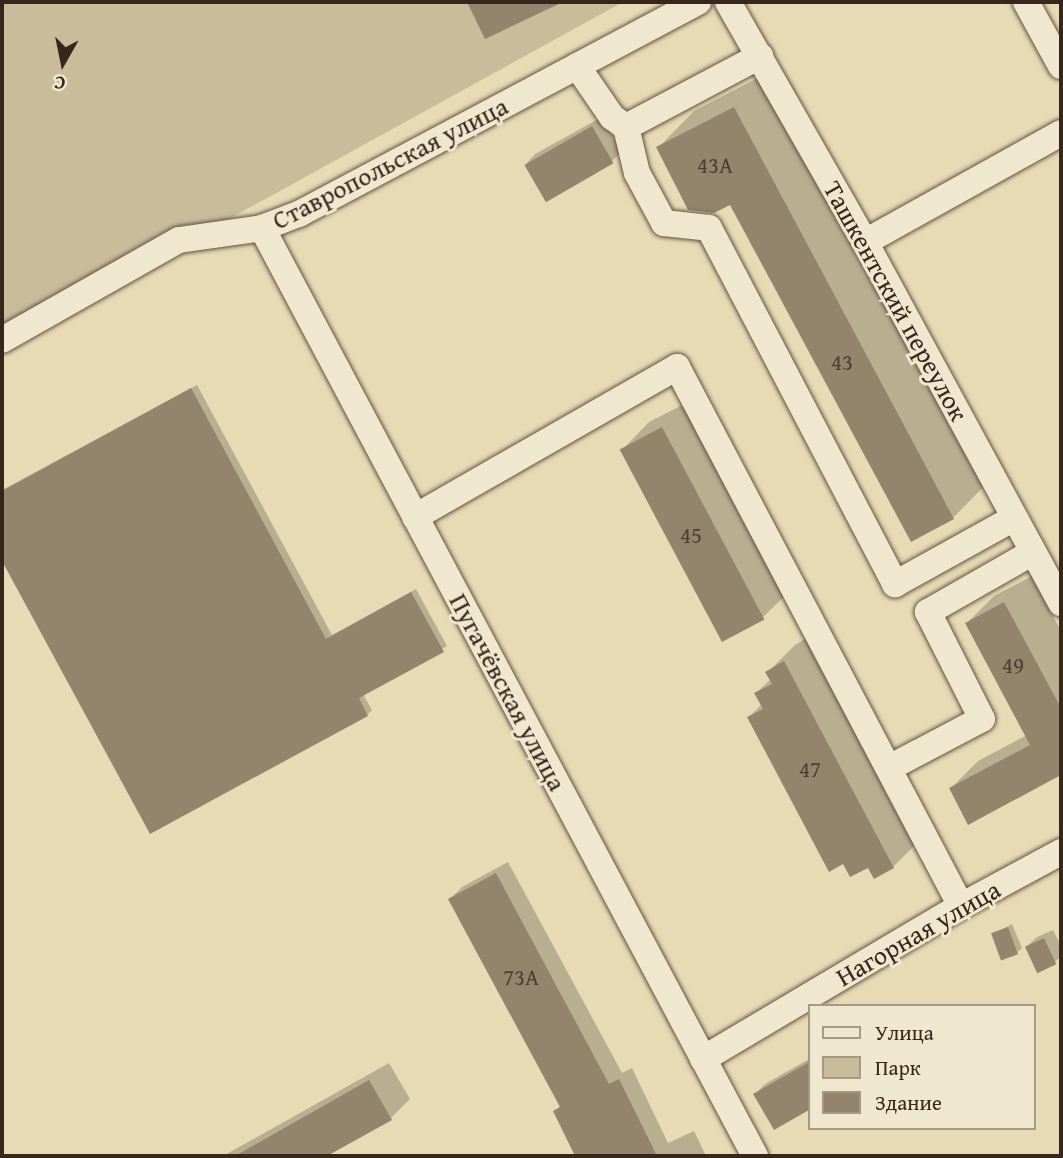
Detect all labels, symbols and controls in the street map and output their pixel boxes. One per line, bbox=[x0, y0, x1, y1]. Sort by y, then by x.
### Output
north arrow bbox=[28, 28, 98, 98]
text: С bbox=[52, 69, 67, 98]
street label: Ставропольская улица bbox=[267, 90, 513, 236]
house number: 43А bbox=[697, 151, 733, 179]
street label: Ташкентский переулок bbox=[817, 176, 975, 426]
house number: 43 bbox=[831, 348, 853, 376]
house number: 45 bbox=[680, 521, 702, 549]
street label: Пугачёвская улица bbox=[443, 588, 573, 796]
house number: 49 bbox=[1002, 651, 1024, 679]
house number: 47 bbox=[799, 755, 821, 783]
street label: Нагорная улица bbox=[830, 873, 1006, 993]
house number: 73А bbox=[503, 963, 539, 991]
legend bbox=[808, 1004, 1035, 1130]
text: Улица bbox=[875, 1017, 934, 1048]
text: Парк bbox=[875, 1052, 921, 1083]
text: Здание bbox=[875, 1087, 942, 1118]

